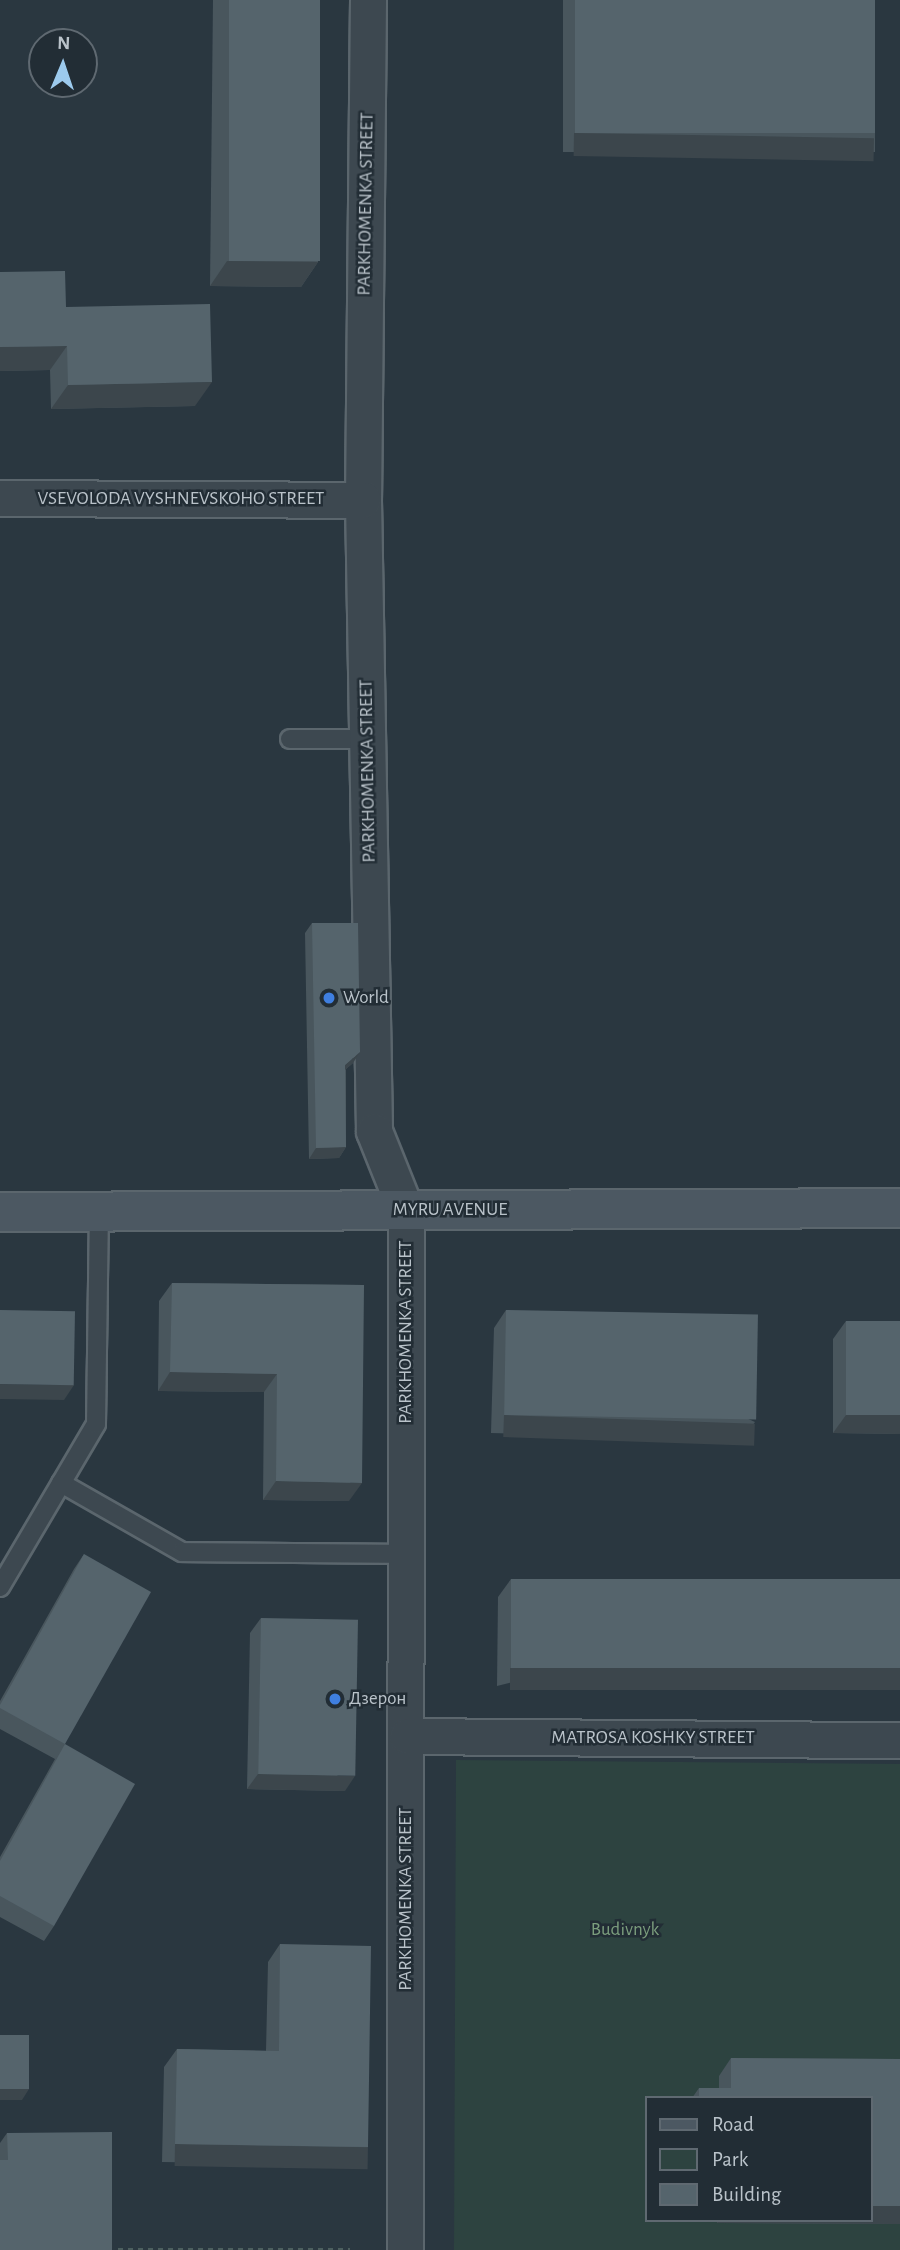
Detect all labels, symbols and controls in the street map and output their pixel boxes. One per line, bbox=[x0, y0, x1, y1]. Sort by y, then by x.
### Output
north arrow bbox=[28, 28, 98, 98]
text: N bbox=[57, 34, 71, 53]
street label: PARKHOMENKA STREET bbox=[353, 112, 379, 296]
street label: VSEVOLODA VYSHNEVSKOHO STREET bbox=[38, 488, 324, 510]
street label: PARKHOMENKA STREET bbox=[355, 679, 381, 863]
place label: World bbox=[343, 987, 389, 1009]
marker: World bbox=[321, 990, 337, 1006]
street label: MYRU AVENUE bbox=[393, 1199, 507, 1221]
street label: PARKHOMENKA STREET bbox=[395, 1240, 417, 1424]
place label: Дзерон bbox=[349, 1688, 406, 1710]
marker: Дзерон bbox=[327, 1691, 343, 1707]
street label: MATROSA KOSHKY STREET bbox=[551, 1727, 755, 1749]
street label: PARKHOMENKA STREET bbox=[395, 1807, 417, 1991]
park label: Budivnyk bbox=[591, 1919, 659, 1941]
legend bbox=[645, 2096, 872, 2222]
text: Road bbox=[712, 2114, 754, 2135]
text: Park bbox=[712, 2149, 748, 2170]
text: Building bbox=[712, 2184, 781, 2205]

